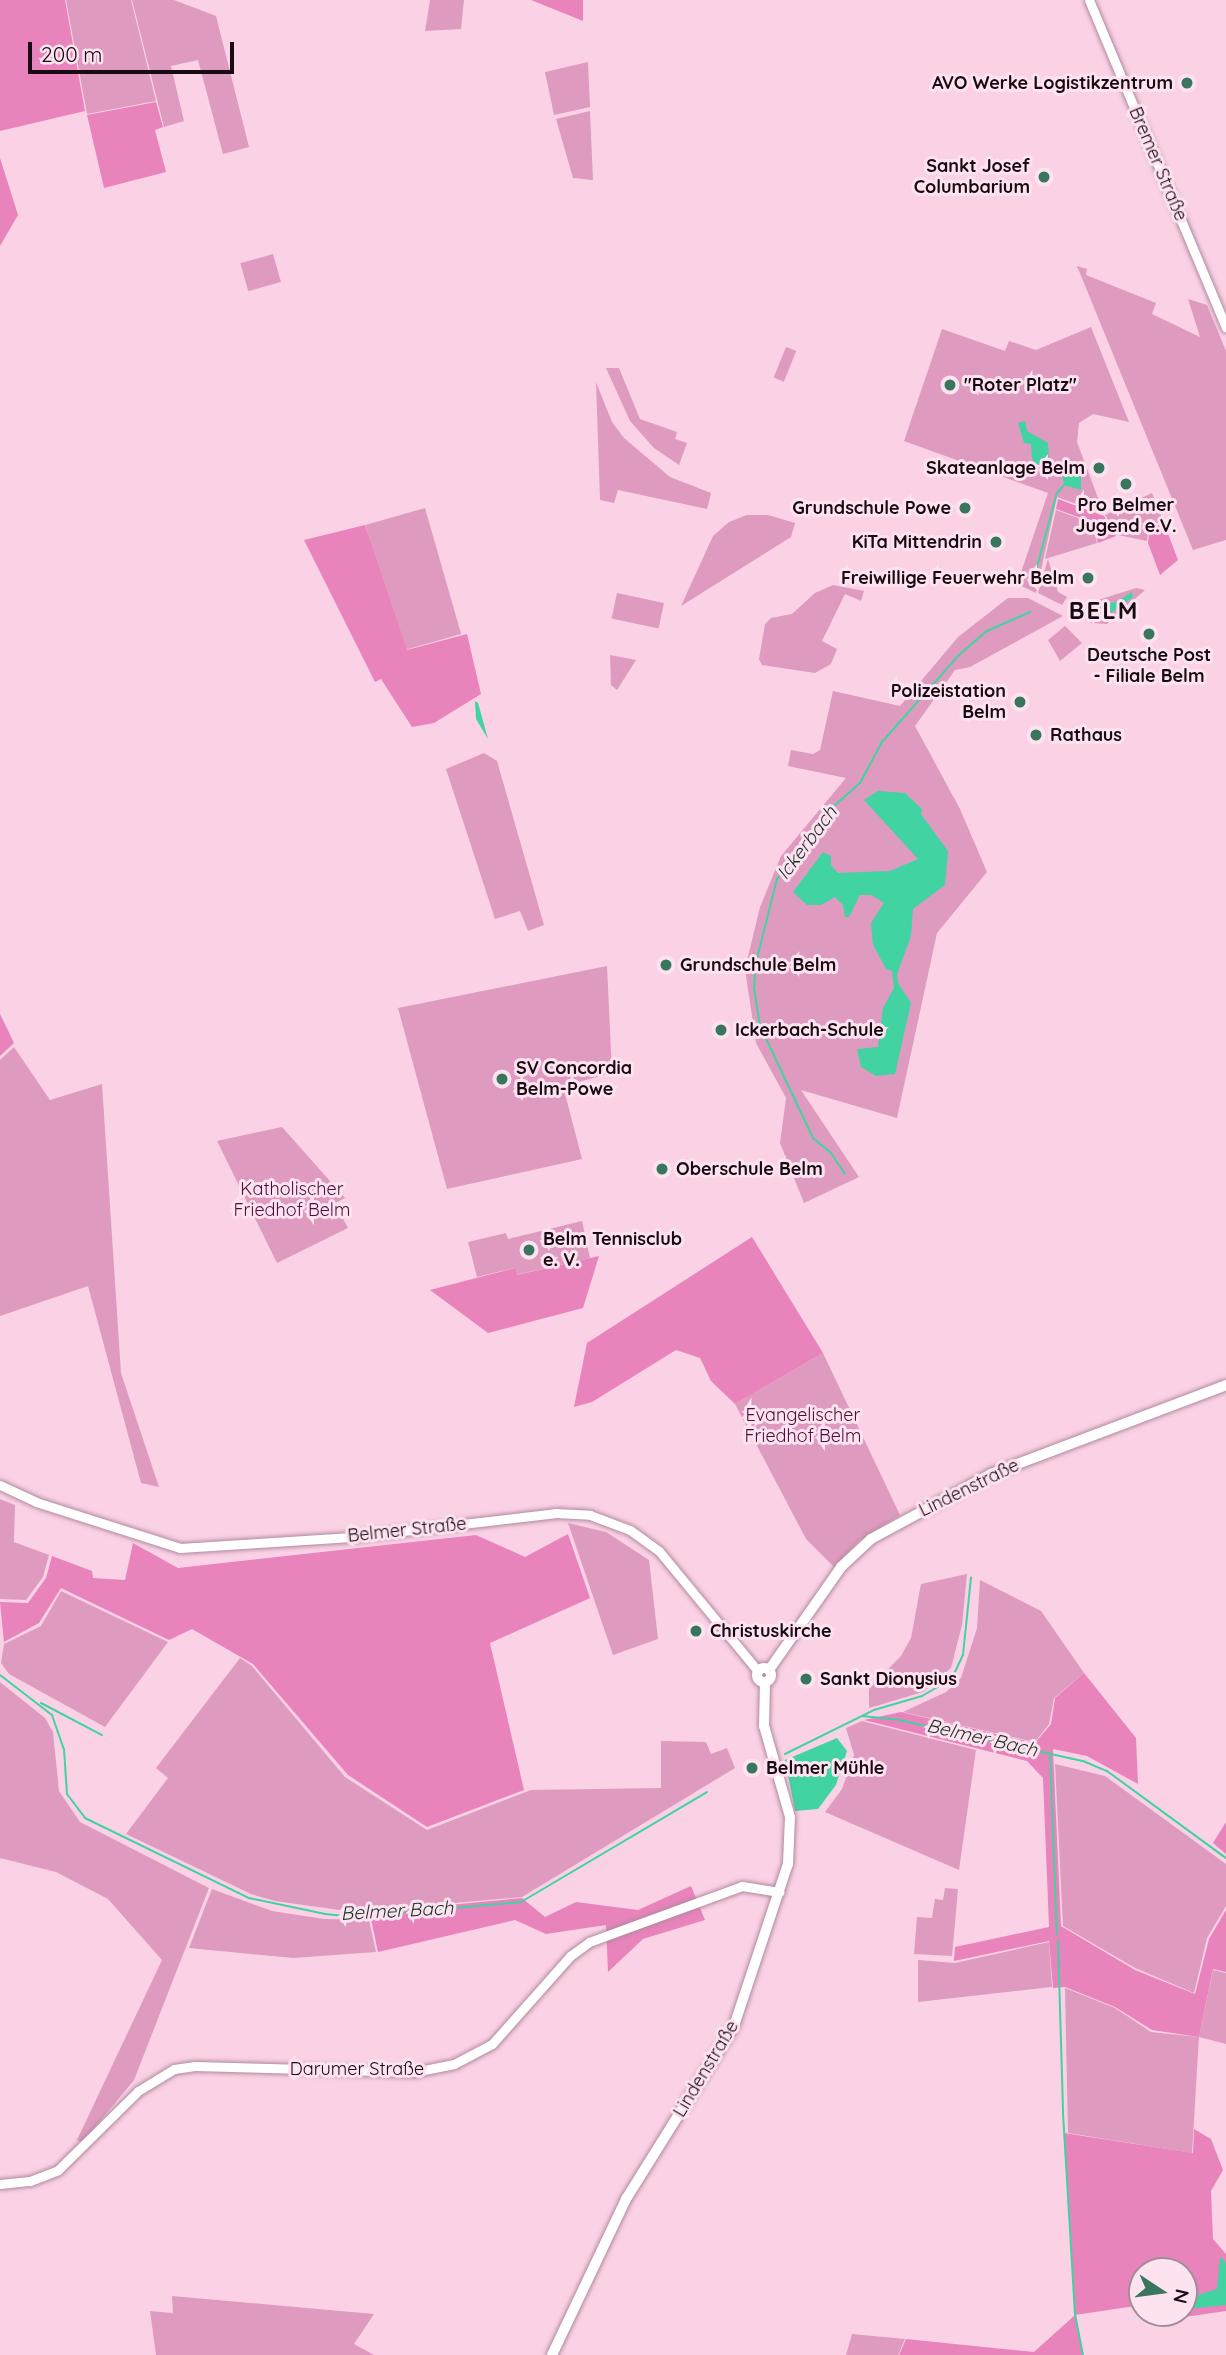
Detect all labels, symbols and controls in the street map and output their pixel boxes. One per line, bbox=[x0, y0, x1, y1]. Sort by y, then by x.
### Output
scale bar bbox=[32, 28, 238, 72]
text: 200 m bbox=[41, 41, 103, 67]
place label: AVO Werke Logistikzentrum bbox=[932, 72, 1173, 94]
marker: AVO Werke Logistikzentrum bbox=[1179, 75, 1195, 91]
street label: Bremer Straße bbox=[1124, 104, 1192, 224]
place label: Sankt Josef Columbarium bbox=[914, 156, 1030, 198]
marker: Sankt Josef Columbarium bbox=[1036, 169, 1052, 185]
place label: "Roter Platz" bbox=[964, 374, 1077, 396]
marker: "Roter Platz" bbox=[942, 377, 958, 393]
place label: Skateanlage Belm bbox=[926, 457, 1085, 479]
marker: Skateanlage Belm bbox=[1091, 460, 1107, 476]
marker: Pro Belmer Jugend e.V. bbox=[1118, 476, 1134, 492]
place label: Pro Belmer Jugend e.V. bbox=[1076, 495, 1176, 538]
place label: Grundschule Powe bbox=[792, 497, 951, 519]
marker: Grundschule Powe bbox=[957, 500, 973, 516]
place label: KiTa Mittendrin bbox=[852, 531, 982, 553]
marker: KiTa Mittendrin bbox=[988, 534, 1004, 550]
place label: Freiwillige Feuerwehr Belm bbox=[841, 567, 1074, 589]
marker: Freiwillige Feuerwehr Belm bbox=[1080, 570, 1096, 586]
district label: BELM bbox=[1069, 597, 1139, 625]
marker: Deutsche Post - Filiale Belm bbox=[1141, 626, 1157, 642]
place label: Deutsche Post - Filiale Belm bbox=[1087, 645, 1211, 688]
place label: Polizeistation Belm bbox=[891, 681, 1006, 724]
marker: Polizeistation Belm bbox=[1012, 694, 1028, 710]
place label: Rathaus bbox=[1050, 724, 1122, 746]
marker: Rathaus bbox=[1028, 727, 1044, 743]
water label: Ickerbach bbox=[772, 802, 842, 884]
place label: Grundschule Belm bbox=[680, 954, 836, 976]
marker: Grundschule Belm bbox=[658, 957, 674, 973]
place label: Ickerbach-Schule bbox=[735, 1019, 884, 1041]
marker: Ickerbach-Schule bbox=[713, 1022, 729, 1038]
place label: SV Concordia Belm-Powe bbox=[516, 1058, 632, 1100]
marker: SV Concordia Belm-Powe bbox=[494, 1071, 510, 1087]
place label: Oberschule Belm bbox=[676, 1158, 823, 1180]
marker: Oberschule Belm bbox=[654, 1161, 670, 1177]
park label: Katholischer Friedhof Belm bbox=[234, 1179, 350, 1222]
place label: Belm Tennisclub e. V. bbox=[543, 1229, 682, 1272]
marker: Belm Tennisclub e. V. bbox=[521, 1242, 537, 1258]
park label: Evangelischer Friedhof Belm bbox=[745, 1405, 861, 1448]
street label: Lindenstraße bbox=[915, 1454, 1023, 1522]
street label: Belmer Straße bbox=[347, 1513, 467, 1547]
place label: Christuskirche bbox=[710, 1620, 832, 1642]
marker: Christuskirche bbox=[688, 1623, 704, 1639]
place label: Sankt Dionysius bbox=[820, 1668, 957, 1690]
marker: Sankt Dionysius bbox=[798, 1671, 814, 1687]
water label: Belmer Bach bbox=[925, 1714, 1039, 1762]
place label: Belmer Mühle bbox=[766, 1757, 884, 1779]
marker: Belmer Mühle bbox=[744, 1760, 760, 1776]
water label: Belmer Bach bbox=[340, 1897, 454, 1925]
street label: Lindenstraße bbox=[669, 2017, 743, 2121]
street label: Darumer Straße bbox=[290, 2058, 424, 2080]
north arrow bbox=[1128, 2257, 1198, 2327]
text: N bbox=[1168, 2287, 1195, 2306]

